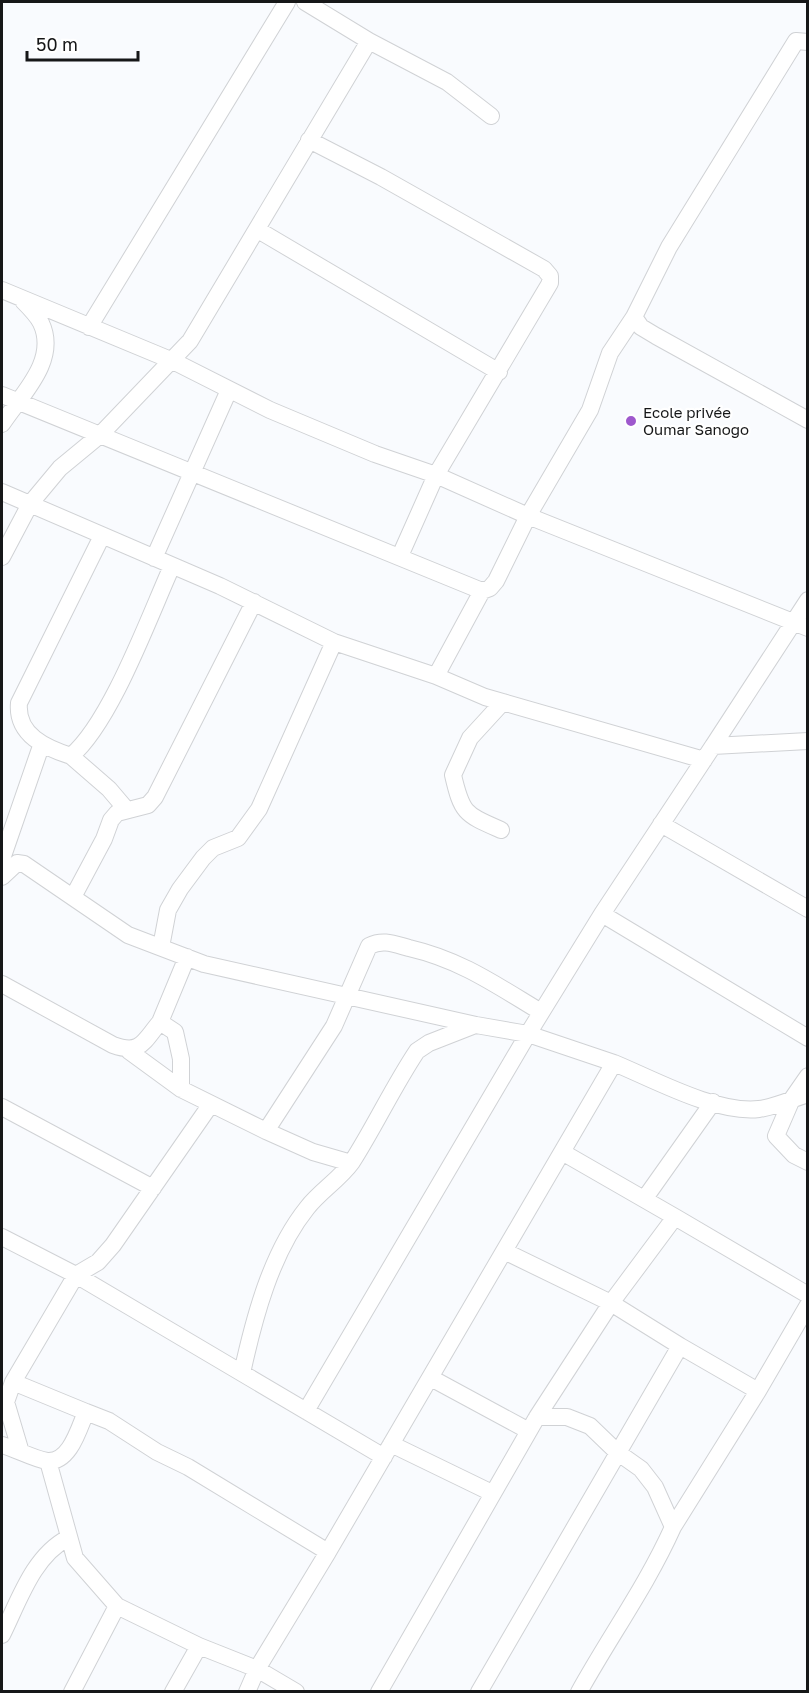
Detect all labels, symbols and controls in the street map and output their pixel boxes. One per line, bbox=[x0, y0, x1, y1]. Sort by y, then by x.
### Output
scale bar bbox=[27, 24, 138, 62]
text: 50 m bbox=[36, 33, 78, 55]
place label: Ecole privée Oumar Sanogo bbox=[643, 403, 749, 438]
marker: Ecole privée Oumar Sanogo bbox=[624, 414, 638, 428]

